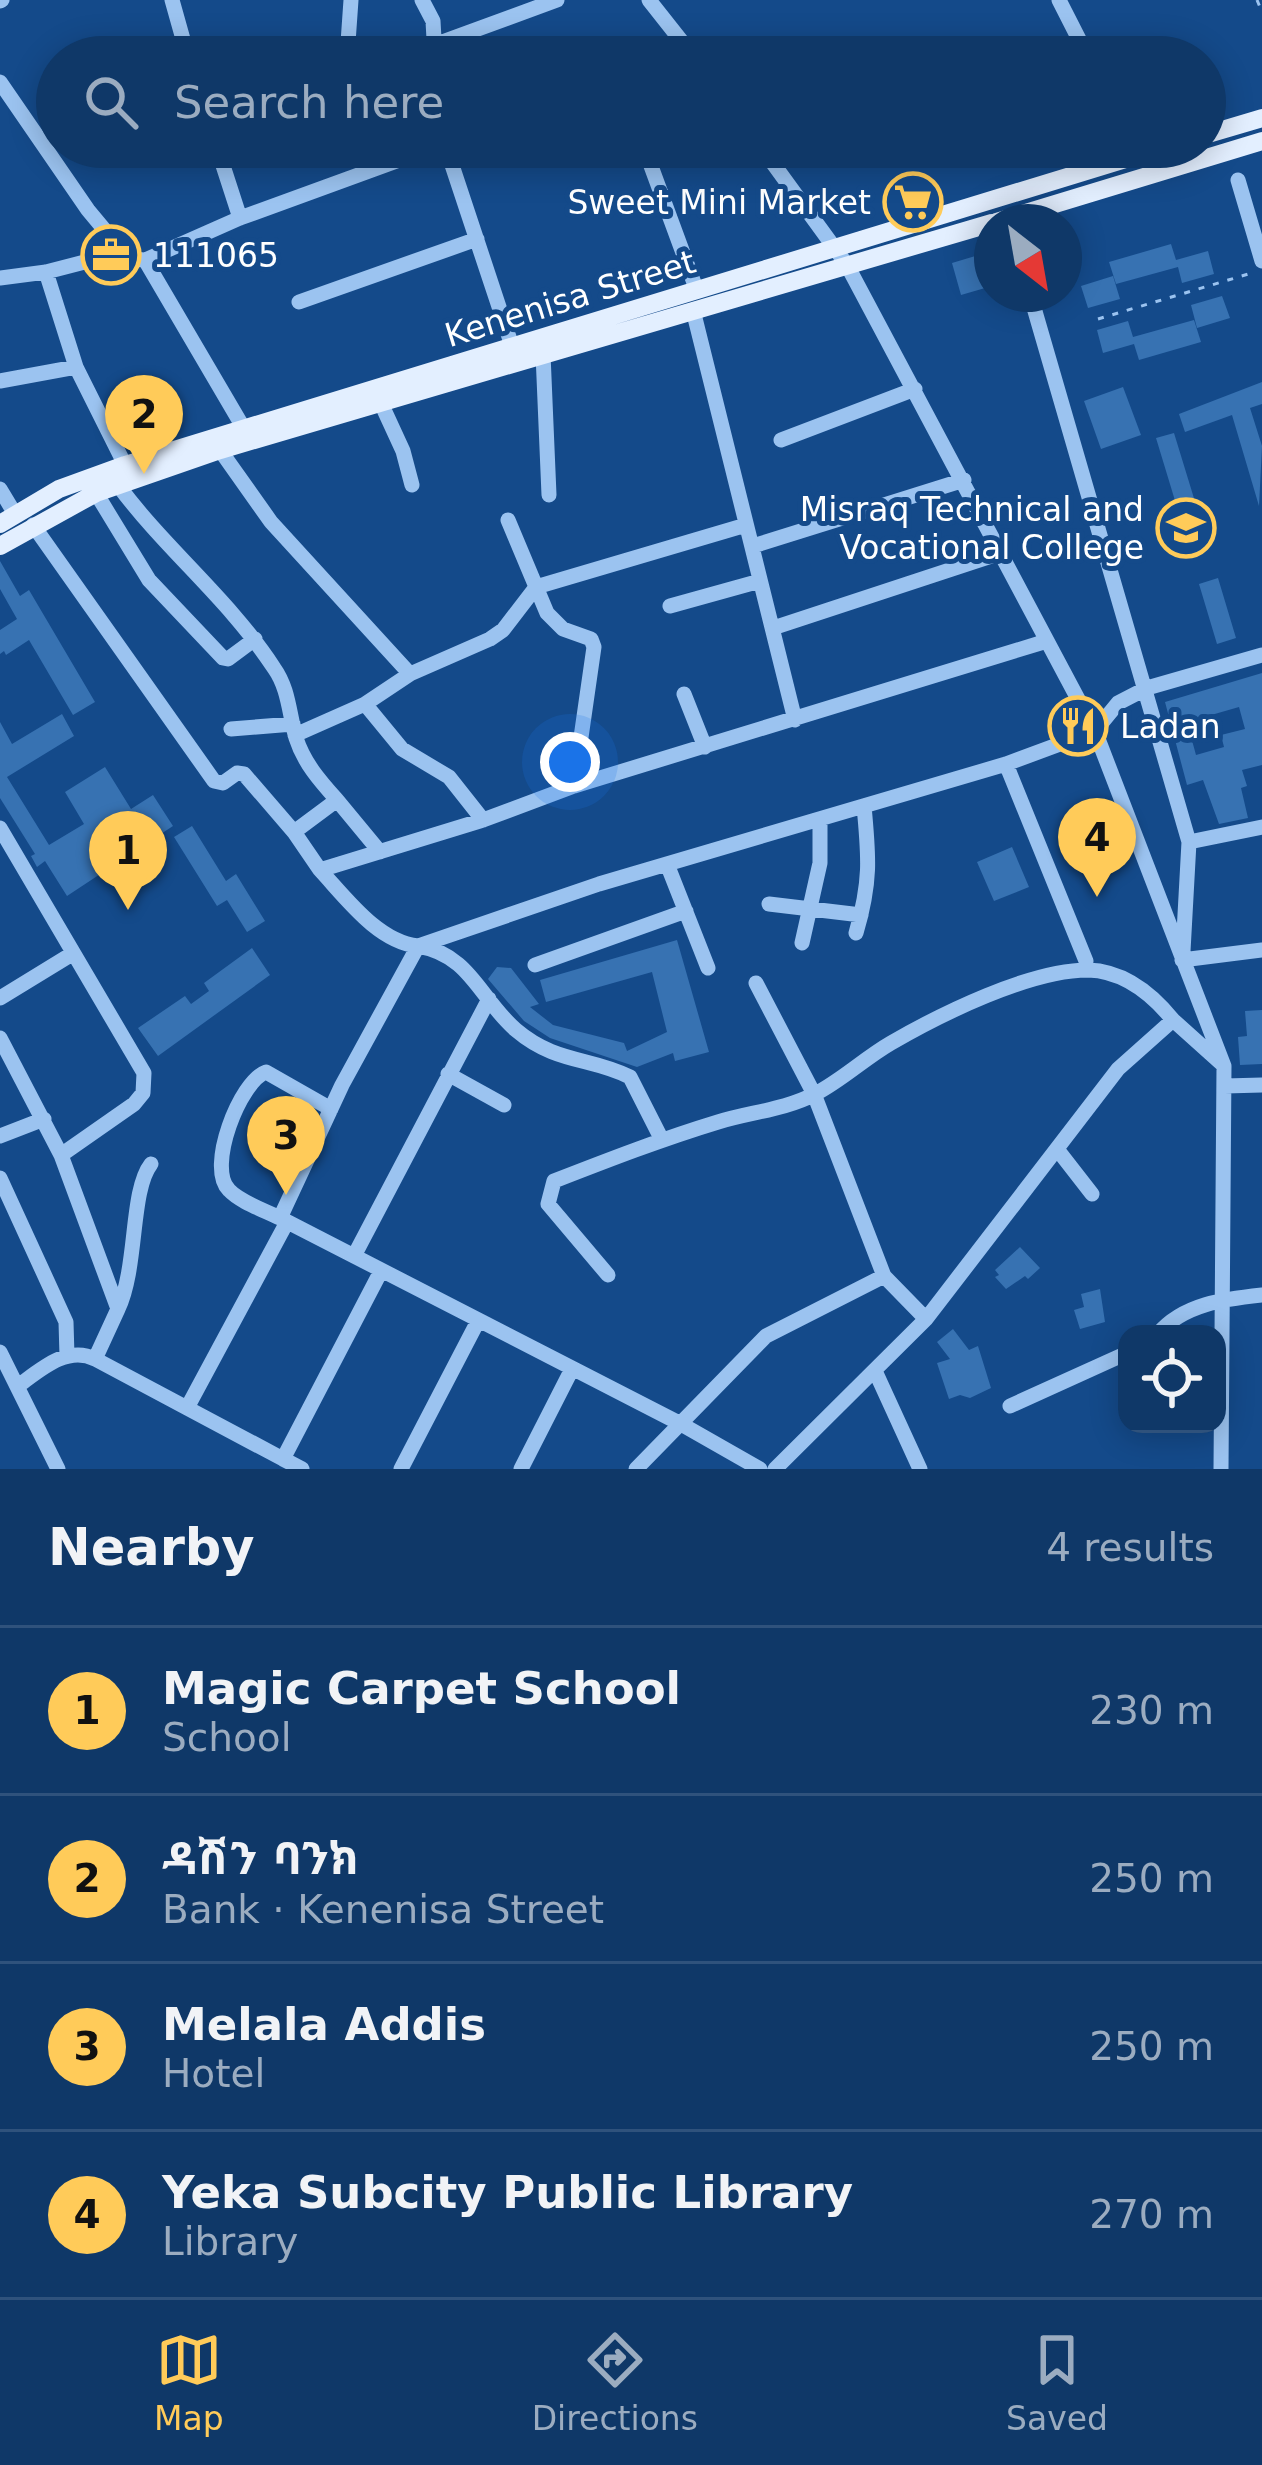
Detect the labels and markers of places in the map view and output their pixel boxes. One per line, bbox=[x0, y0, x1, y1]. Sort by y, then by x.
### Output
supermarket icon: Sweet Mini Market bbox=[882, 171, 944, 233]
place label: Sweet Mini Market bbox=[567, 183, 871, 222]
office icon: 111065 bbox=[80, 224, 142, 286]
place label: 111065 bbox=[153, 236, 279, 275]
pin: 2 bbox=[105, 375, 183, 474]
place label: Misraq Technical and Vocational College bbox=[800, 490, 1144, 567]
school or university icon: Misraq Technical and Vocational College bbox=[1155, 497, 1217, 559]
restaurant icon: Ladan bbox=[1047, 695, 1109, 757]
place label: Ladan bbox=[1120, 707, 1221, 746]
pin: 4 bbox=[1058, 798, 1136, 897]
pin: 1 bbox=[89, 811, 167, 910]
pin: 3 bbox=[247, 1096, 325, 1195]

